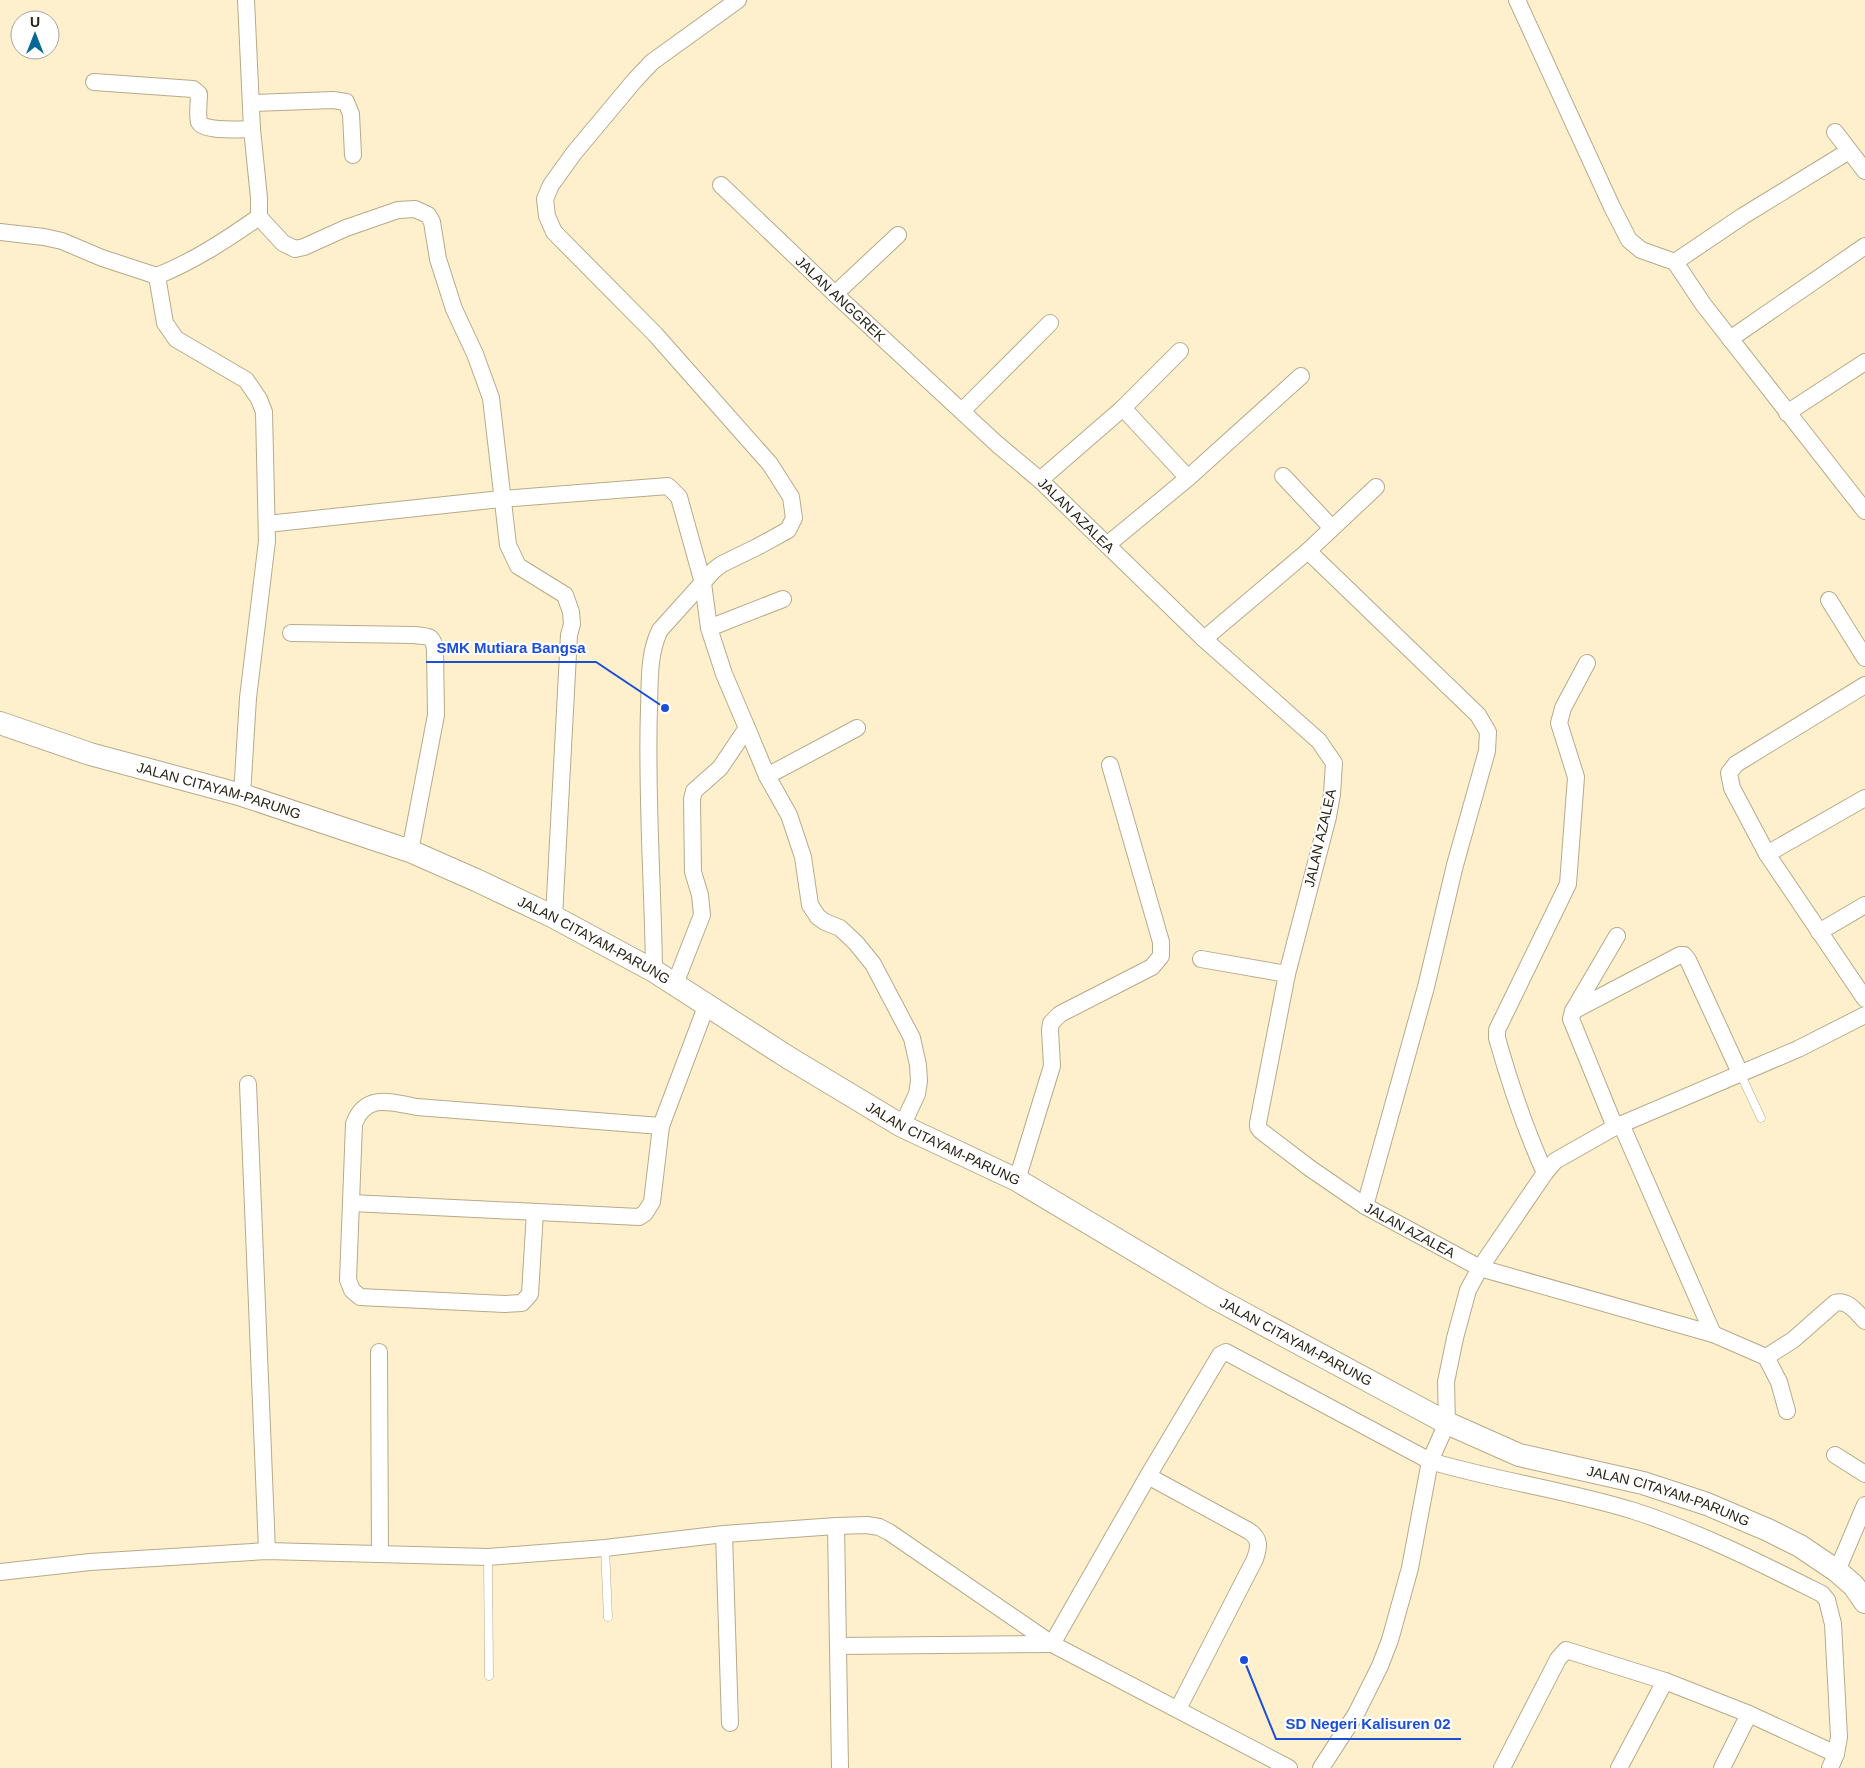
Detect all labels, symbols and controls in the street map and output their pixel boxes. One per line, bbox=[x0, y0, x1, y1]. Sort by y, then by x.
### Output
north arrow bbox=[10, 10, 60, 60]
text: U bbox=[30, 14, 40, 30]
street label: JALAN ANGGREK bbox=[793, 253, 889, 345]
street label: JALAN AZALEA bbox=[1035, 474, 1118, 556]
callout: SMK Mutiara Bangsa bbox=[426, 632, 596, 662]
text: SMK Mutiara Bangsa bbox=[436, 639, 586, 656]
street label: JALAN CITAYAM-PARUNG bbox=[135, 759, 303, 822]
street label: JALAN AZALEA bbox=[1301, 787, 1339, 889]
street label: JALAN CITAYAM-PARUNG bbox=[515, 893, 673, 987]
street label: JALAN CITAYAM-PARUNG bbox=[863, 1098, 1023, 1188]
street label: JALAN AZALEA bbox=[1362, 1199, 1458, 1261]
street label: JALAN CITAYAM-PARUNG bbox=[1217, 1294, 1375, 1389]
street label: JALAN CITAYAM-PARUNG bbox=[1585, 1463, 1752, 1529]
callout: SD Negeri Kalisuren 02 bbox=[1276, 1709, 1461, 1739]
text: SD Negeri Kalisuren 02 bbox=[1285, 1715, 1451, 1732]

